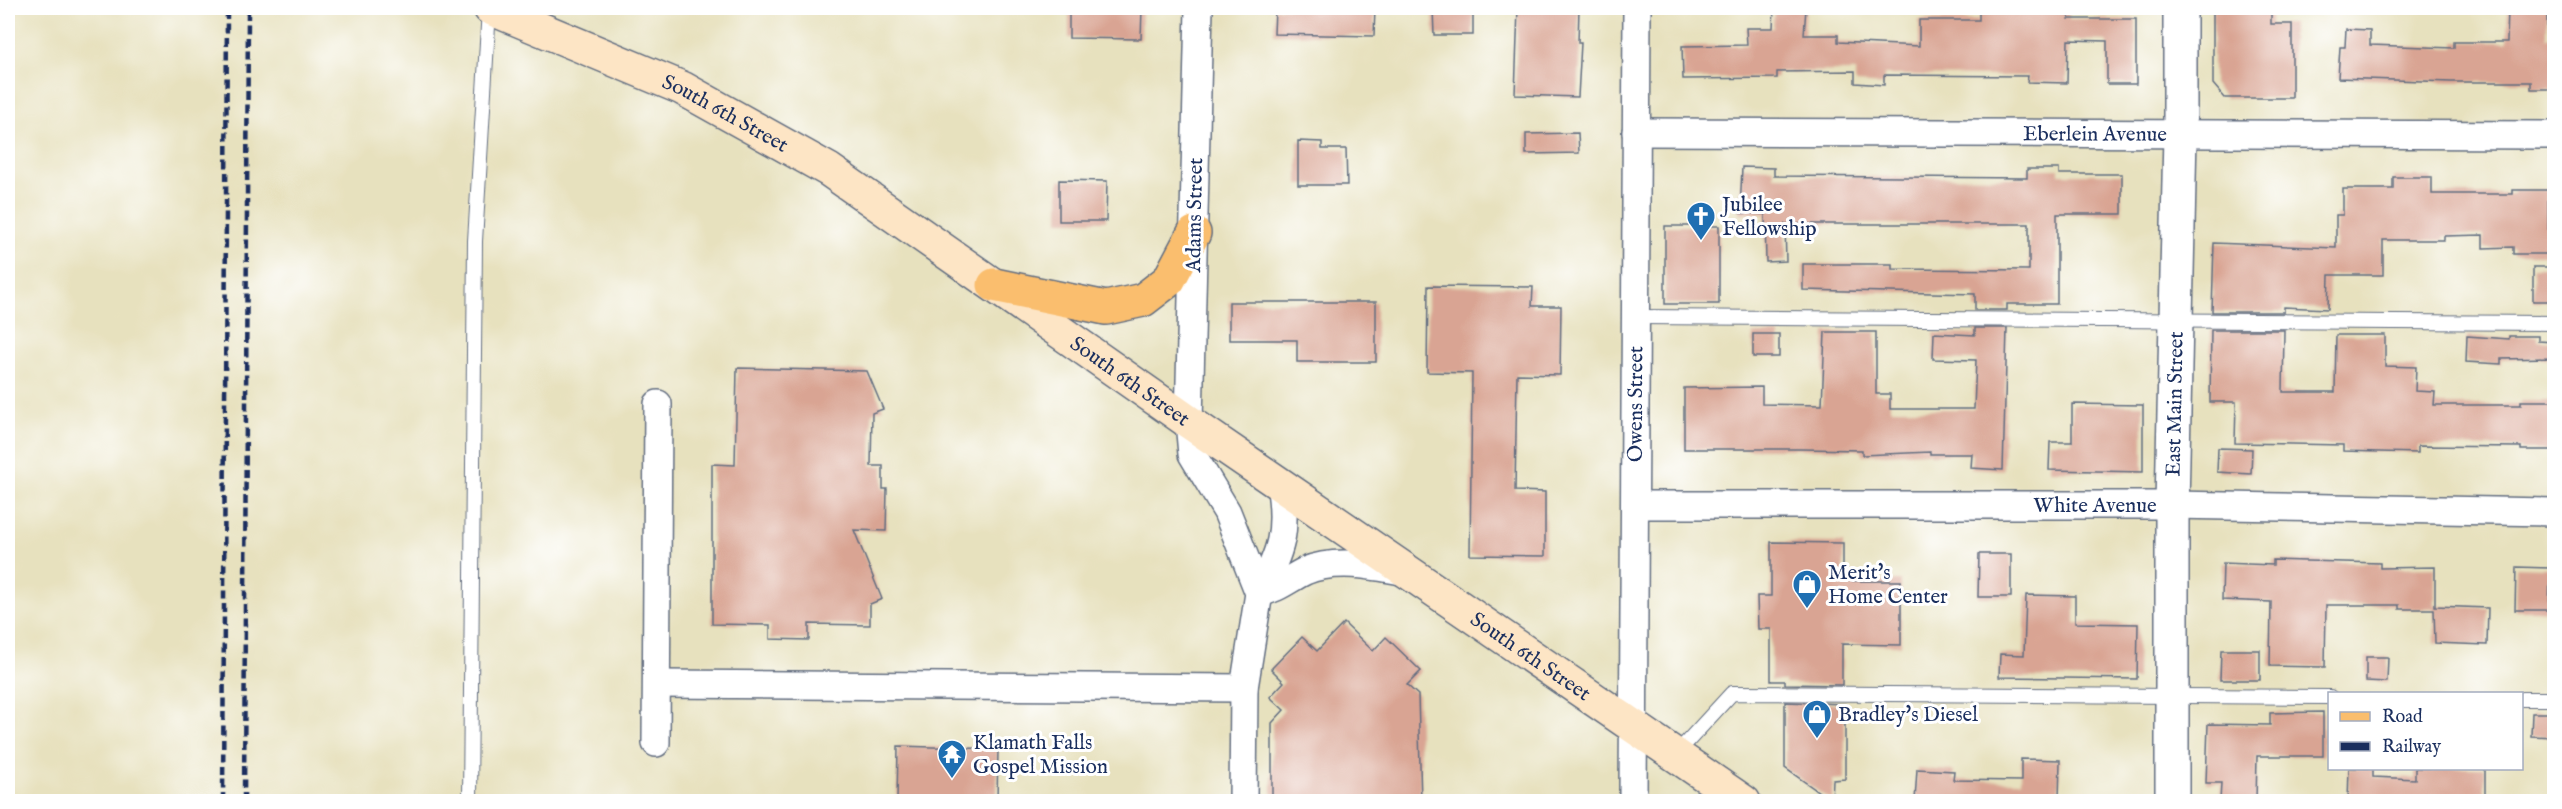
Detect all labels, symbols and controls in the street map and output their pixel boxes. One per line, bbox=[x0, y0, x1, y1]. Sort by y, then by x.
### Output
street label: South 6th Street bbox=[658, 69, 793, 160]
street label: Eberlein Avenue bbox=[2023, 121, 2167, 149]
street label: Adams Street bbox=[1181, 157, 1210, 274]
place label: Jubilee Fellowship bbox=[1720, 192, 1817, 243]
church icon: Jubilee Fellowship bbox=[1685, 200, 1717, 242]
street label: South 6th Street bbox=[1064, 331, 1194, 433]
street label: East Main Street bbox=[2161, 331, 2191, 477]
street label: Owens Street bbox=[1623, 346, 1650, 462]
street label: White Avenue bbox=[2033, 493, 2157, 520]
place label: Merit's Home Center bbox=[1828, 560, 1948, 611]
shop icon: Merit's Home Center bbox=[1791, 568, 1823, 610]
street label: South 6th Street bbox=[1465, 607, 1595, 708]
legend bbox=[2328, 692, 2523, 770]
shop icon: Bradley's Diesel bbox=[1801, 698, 1833, 740]
place label: Bradley's Diesel bbox=[1838, 702, 1978, 729]
text: Road bbox=[2382, 706, 2423, 729]
place label: Klamath Falls Gospel Mission bbox=[973, 730, 1108, 781]
text: Railway bbox=[2382, 736, 2441, 759]
temple icon: Klamath Falls Gospel Mission bbox=[936, 738, 968, 780]

